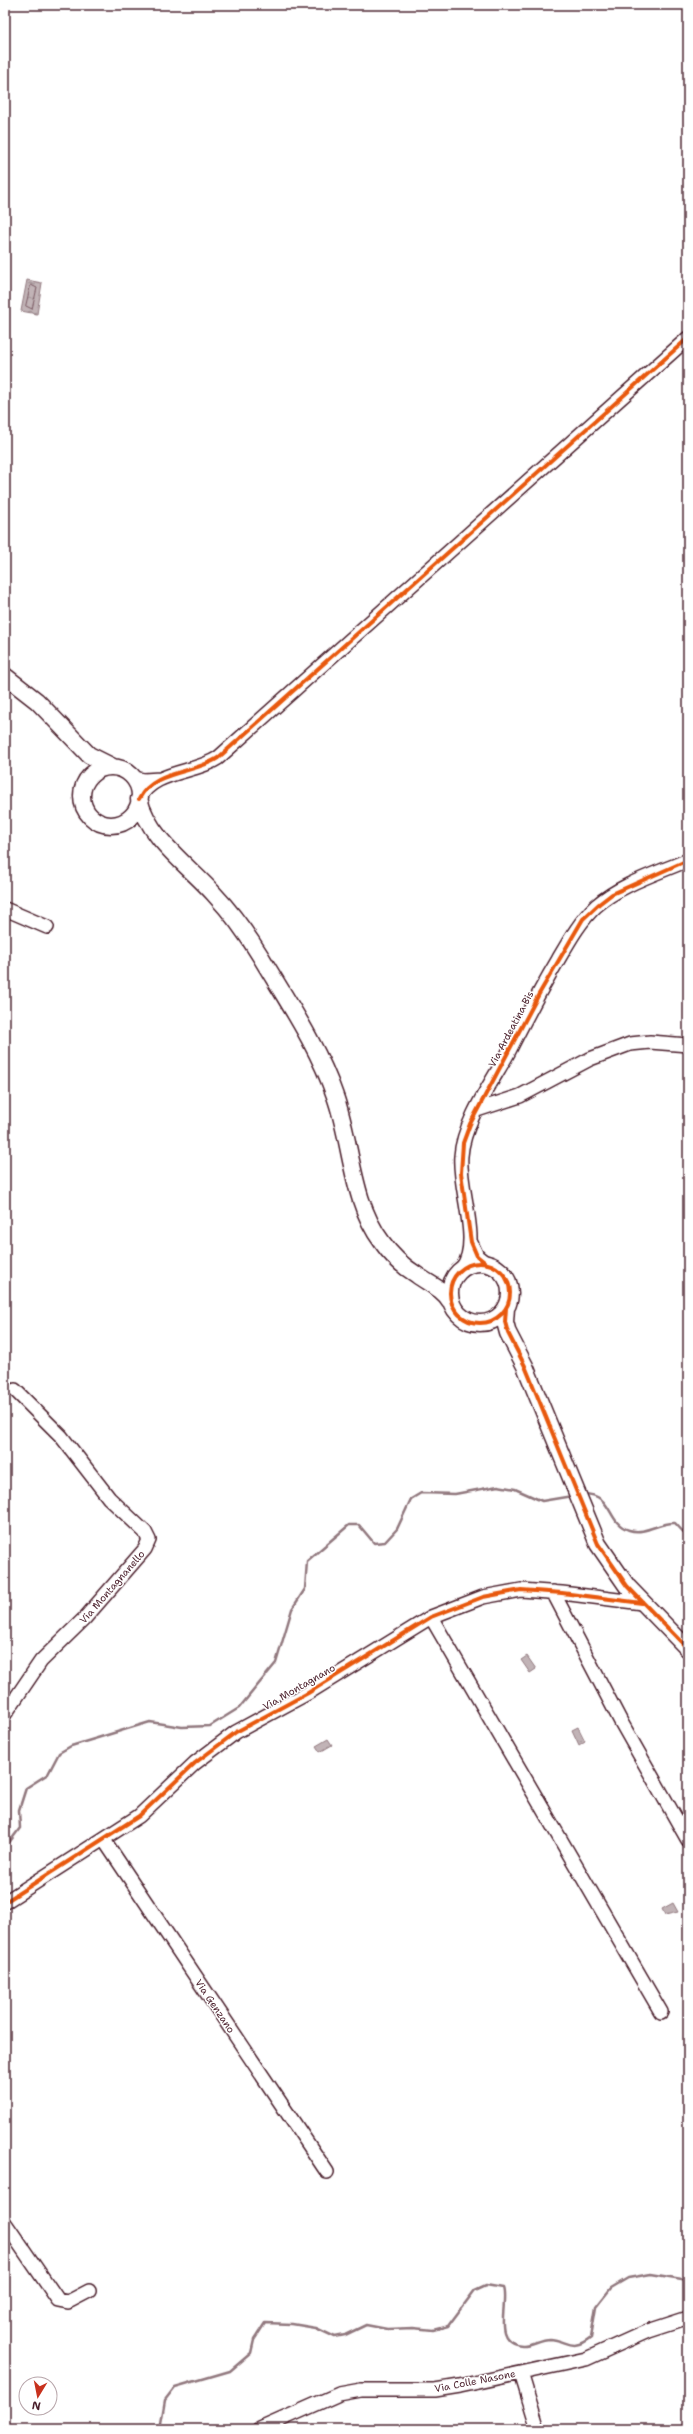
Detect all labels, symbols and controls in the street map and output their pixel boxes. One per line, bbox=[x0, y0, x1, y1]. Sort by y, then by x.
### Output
street label: Via Ardeatina Bis bbox=[485, 989, 537, 1069]
street label: Via Montagnanello bbox=[77, 1548, 147, 1626]
street label: Via Montagnano bbox=[260, 1661, 338, 1713]
street label: Via Genzano bbox=[192, 1977, 238, 2035]
street label: Via Colle Nasone bbox=[433, 2367, 517, 2395]
north arrow bbox=[18, 2376, 58, 2416]
text: N bbox=[30, 2397, 42, 2413]

